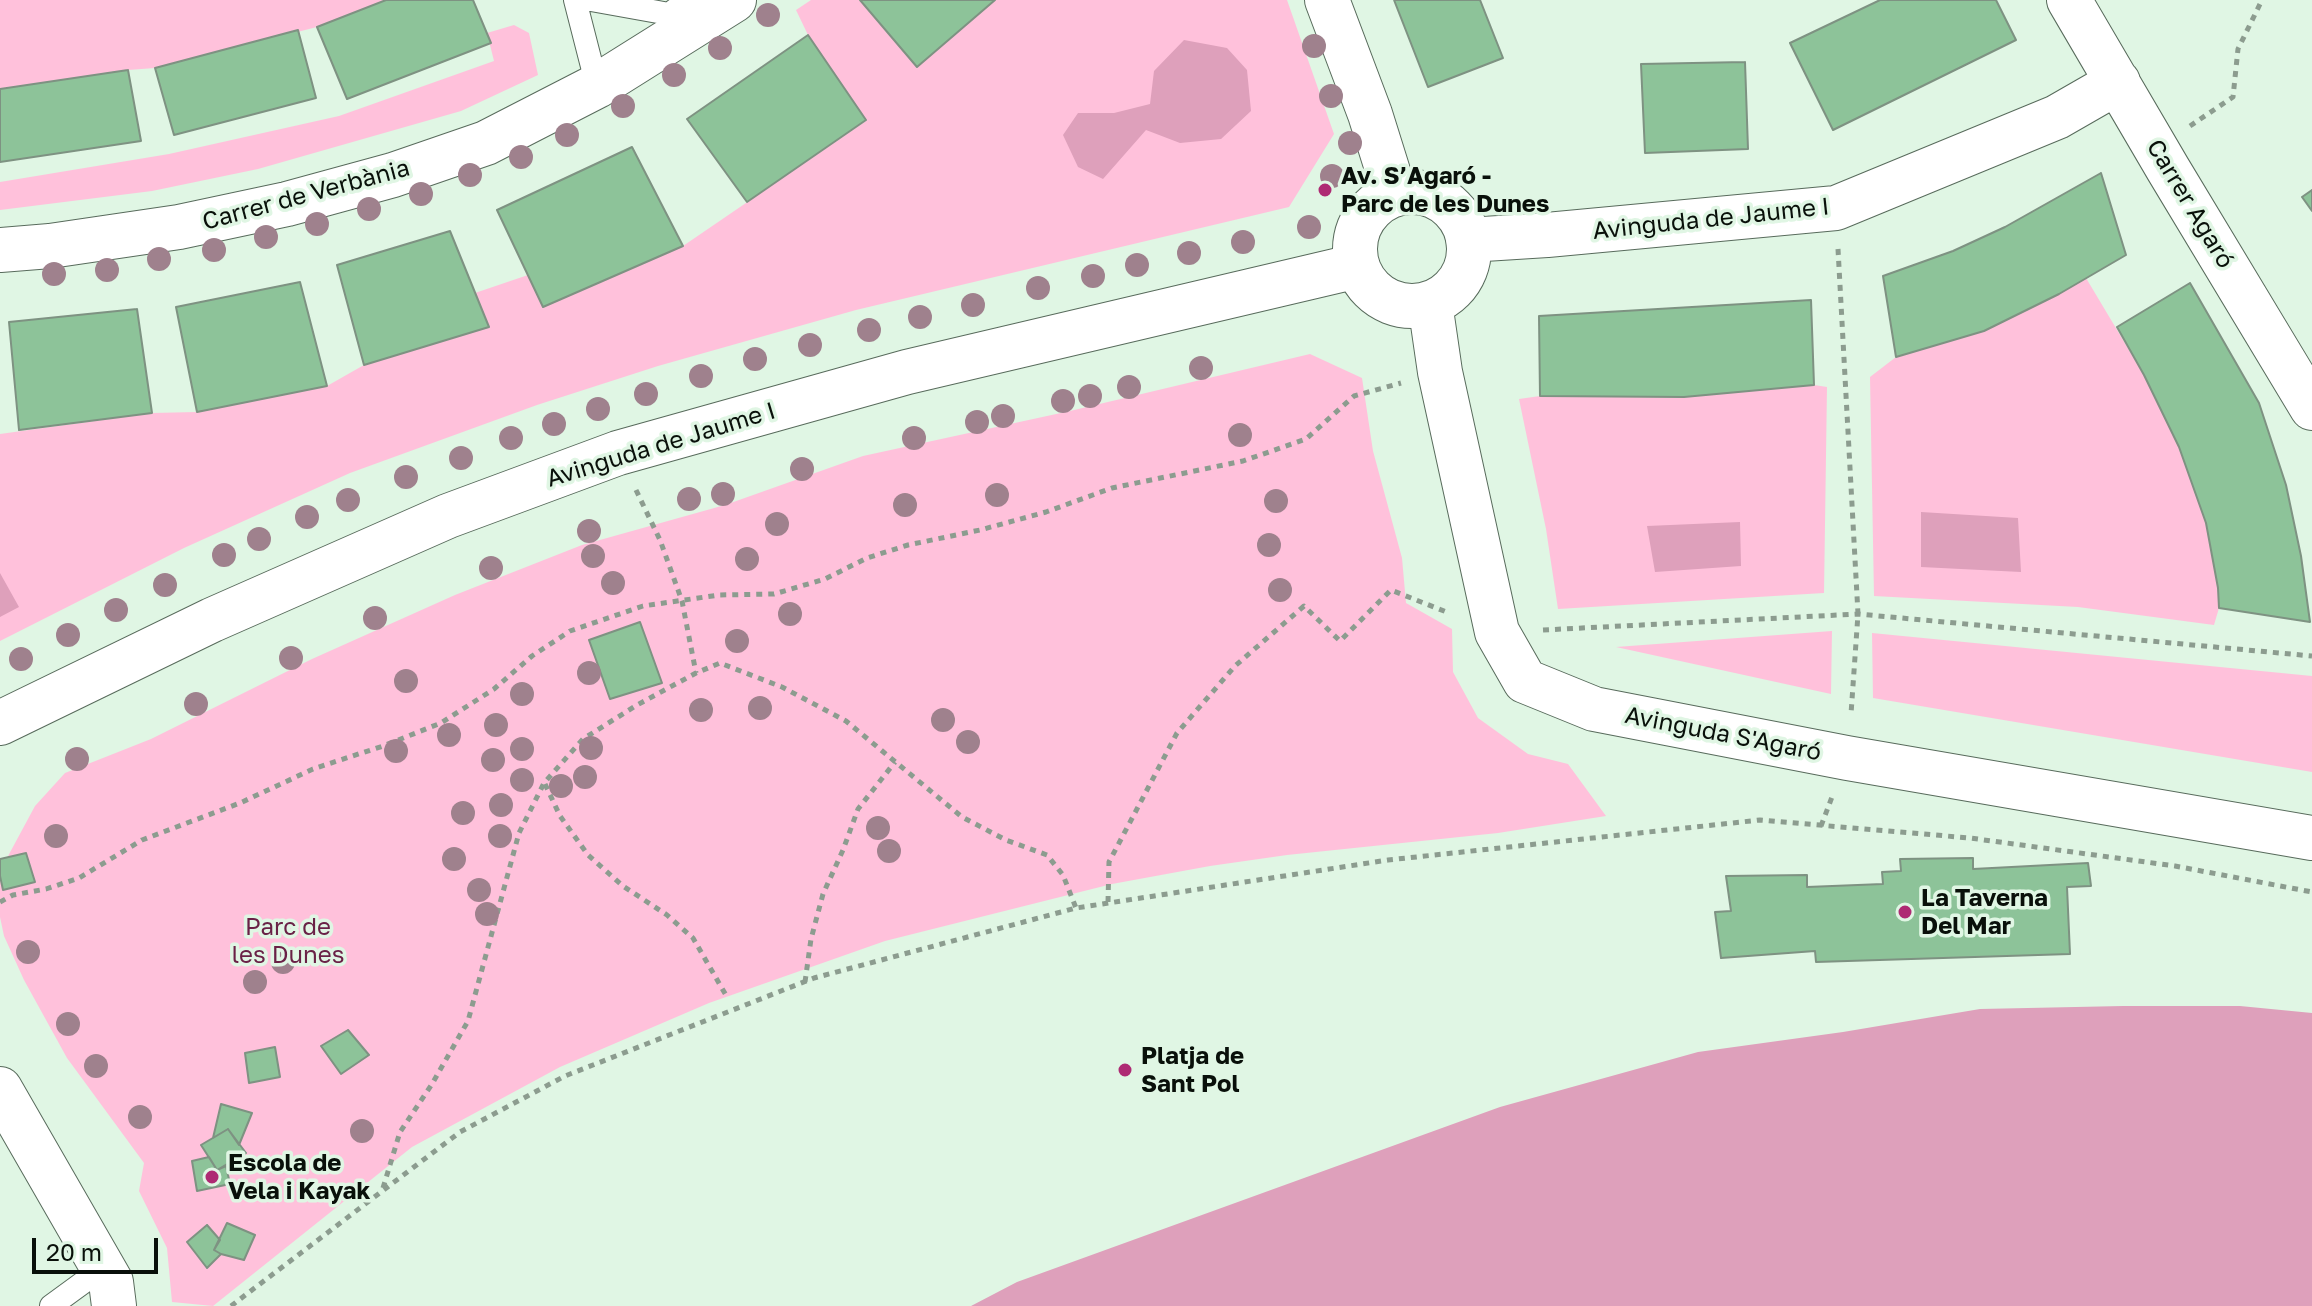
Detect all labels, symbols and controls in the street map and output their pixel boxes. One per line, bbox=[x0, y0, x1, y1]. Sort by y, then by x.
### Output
street label: Carrer Agaró bbox=[2140, 134, 2240, 274]
street label: Carrer de Verbània bbox=[199, 153, 413, 237]
place label: Av. S’Agaró - Parc de les Dunes bbox=[1341, 162, 1549, 218]
marker: Av. S’Agaró - Parc de les Dunes bbox=[1316, 181, 1334, 199]
street label: Avinguda de Jaume I bbox=[1591, 192, 1831, 246]
street label: Avinguda de Jaume I bbox=[543, 396, 779, 494]
street label: Avinguda S'Agaró bbox=[1622, 701, 1824, 767]
place label: La Taverna Del Mar bbox=[1921, 884, 2048, 940]
marker: La Taverna Del Mar bbox=[1896, 903, 1914, 921]
park label: Parc de les Dunes bbox=[232, 913, 344, 969]
place label: Platja de Sant Pol bbox=[1141, 1042, 1244, 1098]
marker: Platja de Sant Pol bbox=[1116, 1061, 1134, 1079]
place label: Escola de Vela i Kayak bbox=[228, 1149, 370, 1205]
marker: Escola de Vela i Kayak bbox=[203, 1168, 221, 1186]
scale bar bbox=[36, 1222, 162, 1272]
text: 20 m bbox=[46, 1237, 102, 1266]

